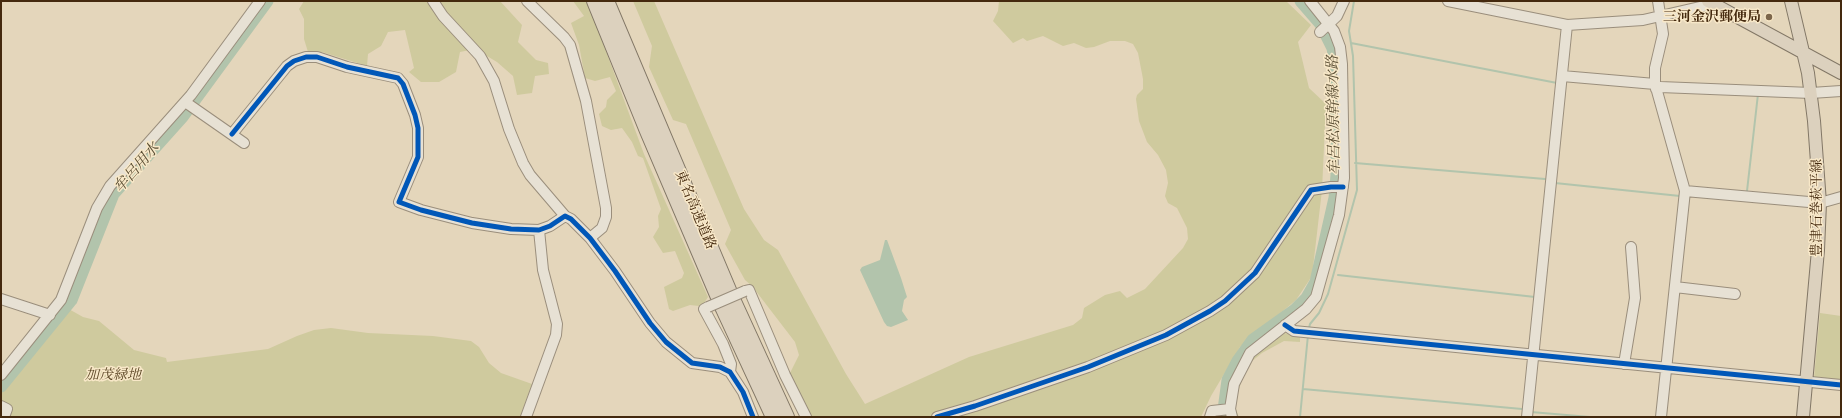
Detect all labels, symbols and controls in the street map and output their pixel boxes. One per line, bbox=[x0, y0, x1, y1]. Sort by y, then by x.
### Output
place label: 三河金沢郵便局 bbox=[1663, 9, 1761, 25]
marker: 三河金沢郵便局 bbox=[1764, 12, 1774, 22]
water label: 牟呂松原幹線水路 bbox=[1324, 55, 1344, 175]
water label: 牟呂用水 bbox=[111, 139, 163, 197]
street label: 豊津石巻萩平線 bbox=[1809, 159, 1825, 257]
street label: 東名高速道路 bbox=[671, 168, 719, 252]
park label: 加茂緑地 bbox=[85, 367, 141, 383]

